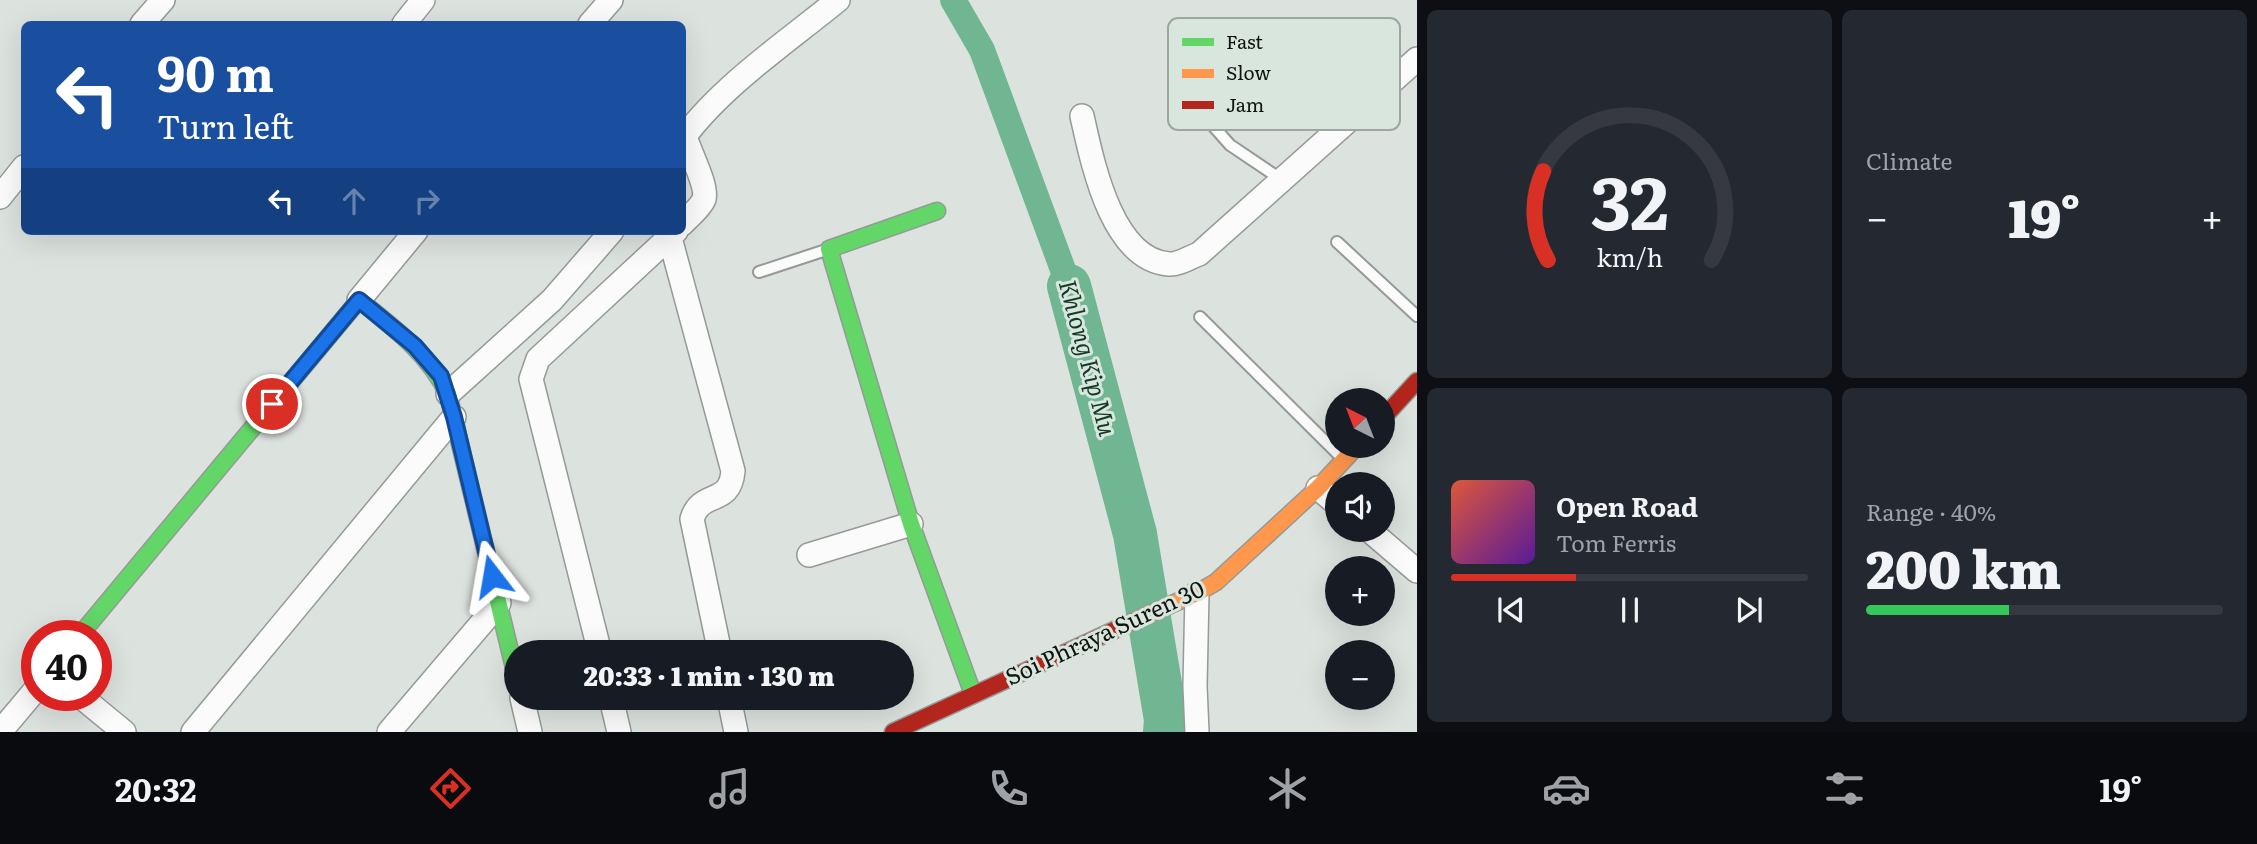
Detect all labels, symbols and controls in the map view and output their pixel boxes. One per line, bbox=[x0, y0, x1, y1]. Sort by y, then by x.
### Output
legend bbox=[1168, 18, 1400, 130]
text: Fast bbox=[1226, 27, 1263, 55]
text: 90 m bbox=[157, 34, 274, 107]
icon: left bbox=[42, 49, 133, 140]
text: Slow bbox=[1226, 58, 1271, 86]
text: Jam bbox=[1226, 90, 1264, 118]
text: Turn left bbox=[157, 101, 294, 149]
text: Climate bbox=[1866, 143, 1952, 177]
text: 32 bbox=[1590, 144, 1669, 252]
text: 19° bbox=[2008, 177, 2081, 254]
icon: left bbox=[262, 182, 300, 220]
icon: ahead bbox=[335, 182, 373, 220]
icon: right bbox=[408, 182, 446, 220]
text: − bbox=[1866, 187, 1888, 244]
text: + bbox=[2201, 187, 2223, 244]
text: km/h bbox=[1596, 238, 1663, 275]
water label: Khlong Kip Mu bbox=[1052, 276, 1127, 440]
pin bbox=[242, 374, 302, 434]
icon: arrive bbox=[253, 385, 291, 423]
north arrow bbox=[1325, 388, 1395, 458]
map controls bbox=[1325, 388, 1395, 710]
button: sound bbox=[1325, 472, 1395, 542]
text: Open Road bbox=[1556, 486, 1698, 525]
text: Range · 40% bbox=[1866, 494, 1996, 528]
text: Tom Ferris bbox=[1556, 525, 1676, 559]
text: 200 km bbox=[1866, 528, 2061, 605]
position arrow bbox=[455, 539, 529, 613]
button: + bbox=[1325, 556, 1395, 626]
street label: Soi Phraya Suren 30 bbox=[999, 570, 1209, 692]
icon: previous bbox=[1492, 591, 1530, 629]
icon: pause bbox=[1611, 591, 1649, 629]
icon: next bbox=[1730, 591, 1768, 629]
speed limit sign: 40 bbox=[21, 620, 112, 711]
button: − bbox=[1325, 640, 1395, 710]
text: 20:33 · 1 min · 130 m bbox=[584, 655, 834, 694]
text: 20:32 bbox=[115, 764, 197, 812]
icon: directions bbox=[426, 764, 475, 813]
icon: music bbox=[705, 764, 754, 813]
icon: phone bbox=[984, 764, 1033, 813]
icon: climate bbox=[1263, 764, 1312, 813]
icon: car bbox=[1542, 764, 1591, 813]
icon: filters bbox=[1820, 764, 1869, 813]
text: 19° bbox=[2099, 764, 2142, 812]

